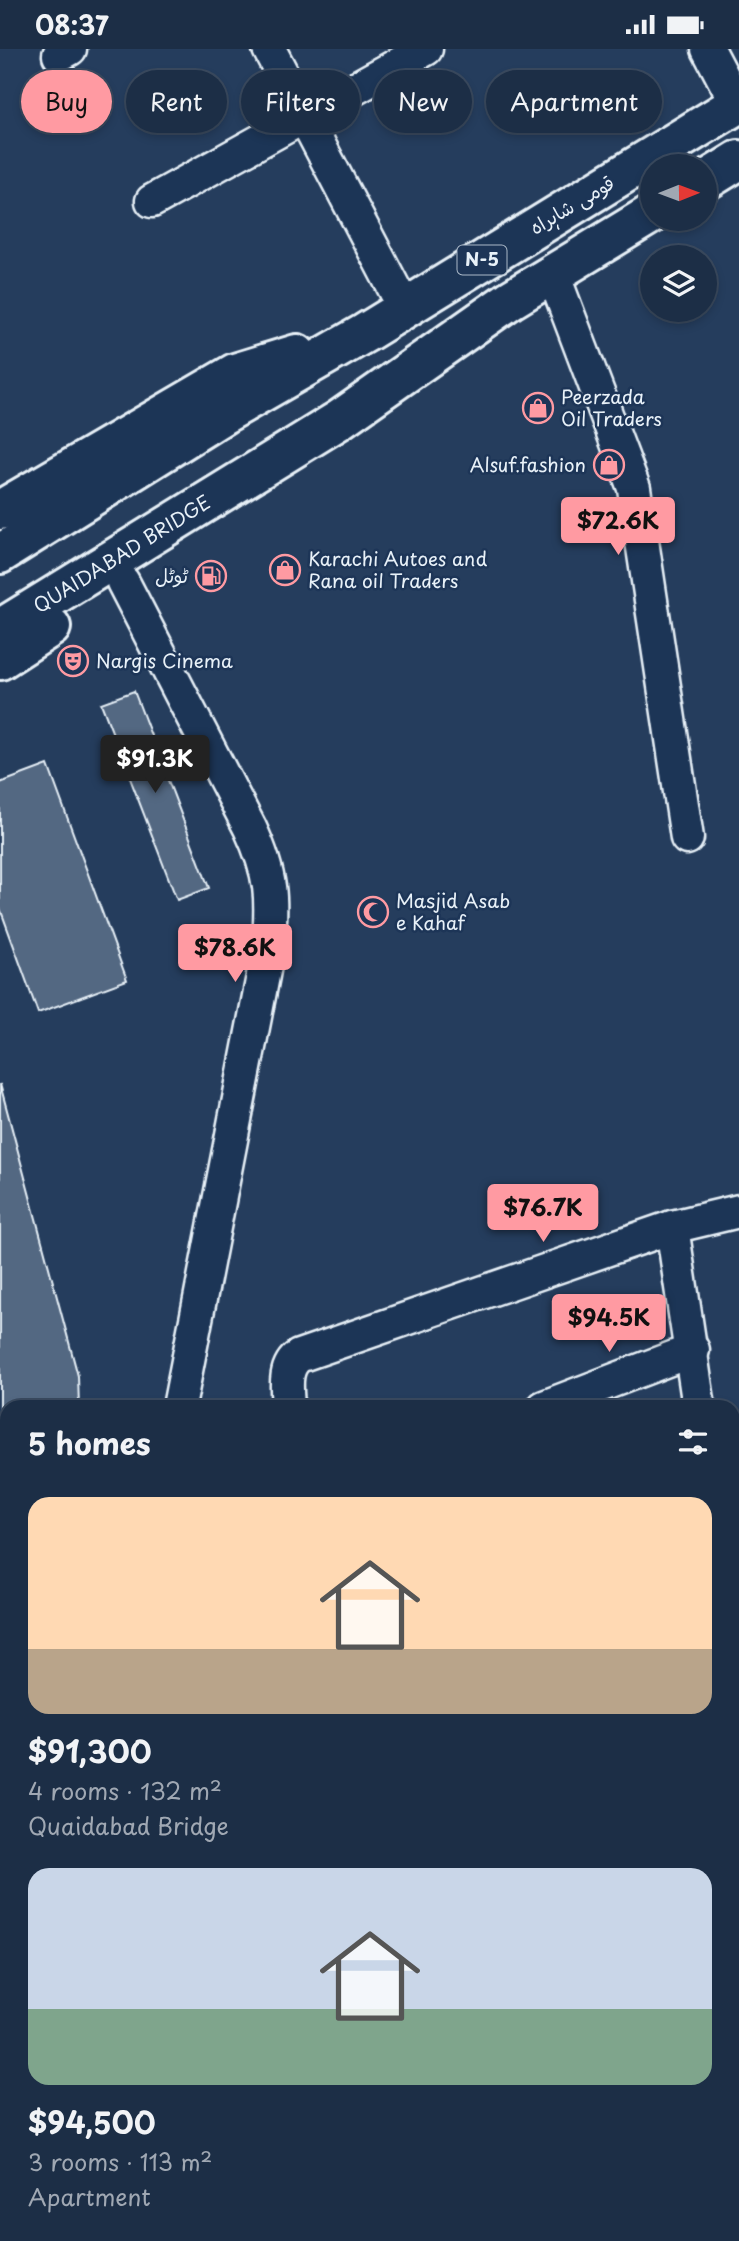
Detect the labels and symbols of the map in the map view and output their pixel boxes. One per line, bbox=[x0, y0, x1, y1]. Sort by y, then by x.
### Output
north arrow bbox=[640, 154, 718, 231]
street label: قومی شاہراہ bbox=[524, 168, 620, 242]
road number: N-5 bbox=[458, 245, 506, 275]
place label: Peerzada Oil Traders bbox=[561, 382, 662, 432]
shop icon: Peerzada Oil Traders bbox=[521, 391, 555, 425]
shop icon: Alsuf.fashion bbox=[592, 448, 626, 482]
place label: Alsuf.fashion bbox=[470, 450, 586, 478]
street label: QUAIDABAD BRIDGE bbox=[28, 487, 215, 619]
pin: $72.6K bbox=[561, 497, 675, 557]
place label: Karachi Autoes and Rana oil Traders bbox=[308, 544, 488, 594]
shop icon: Karachi Autoes and Rana oil Traders bbox=[268, 553, 302, 587]
fuel station icon: ٹوٹل bbox=[194, 559, 228, 593]
place label: ٹوٹل bbox=[155, 561, 188, 589]
theatre icon: Nargis Cinema bbox=[56, 644, 90, 678]
place label: Nargis Cinema bbox=[96, 646, 233, 674]
pin: $91.3K bbox=[98, 735, 212, 795]
place label: Masjid Asab e Kahaf bbox=[396, 886, 510, 936]
mosque icon: Masjid Asab e Kahaf bbox=[356, 895, 390, 929]
pin: $78.6K bbox=[178, 925, 292, 984]
pin: $76.7K bbox=[486, 1185, 600, 1244]
pin: $94.5K bbox=[552, 1295, 666, 1354]

